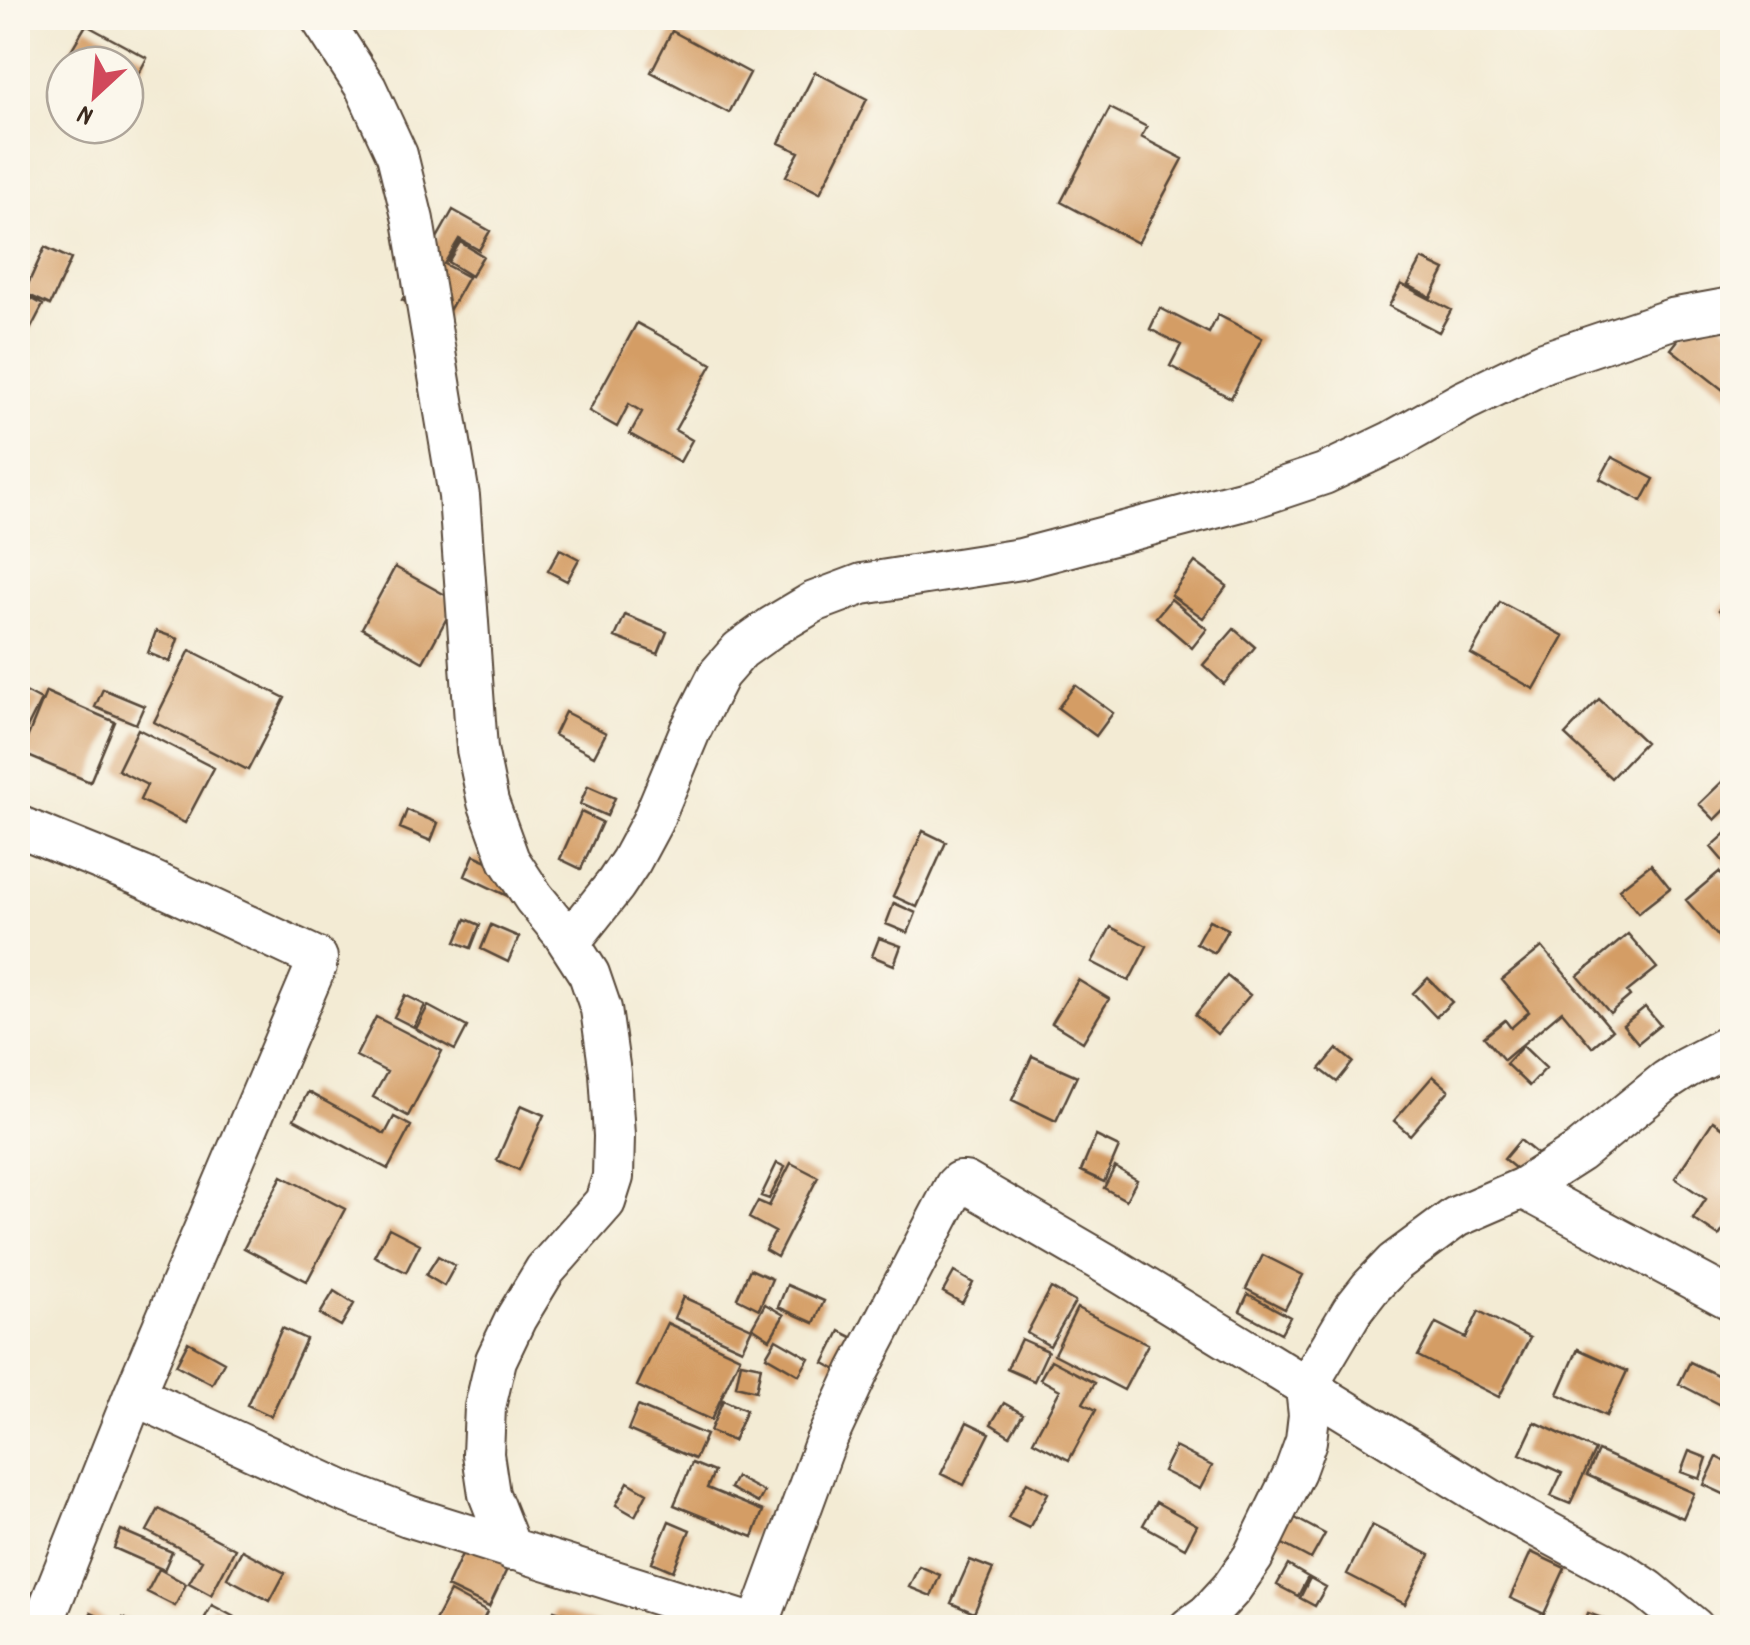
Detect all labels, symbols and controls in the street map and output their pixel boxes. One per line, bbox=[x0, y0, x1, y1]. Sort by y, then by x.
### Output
north arrow bbox=[45, 45, 145, 145]
text: N bbox=[71, 92, 101, 134]

